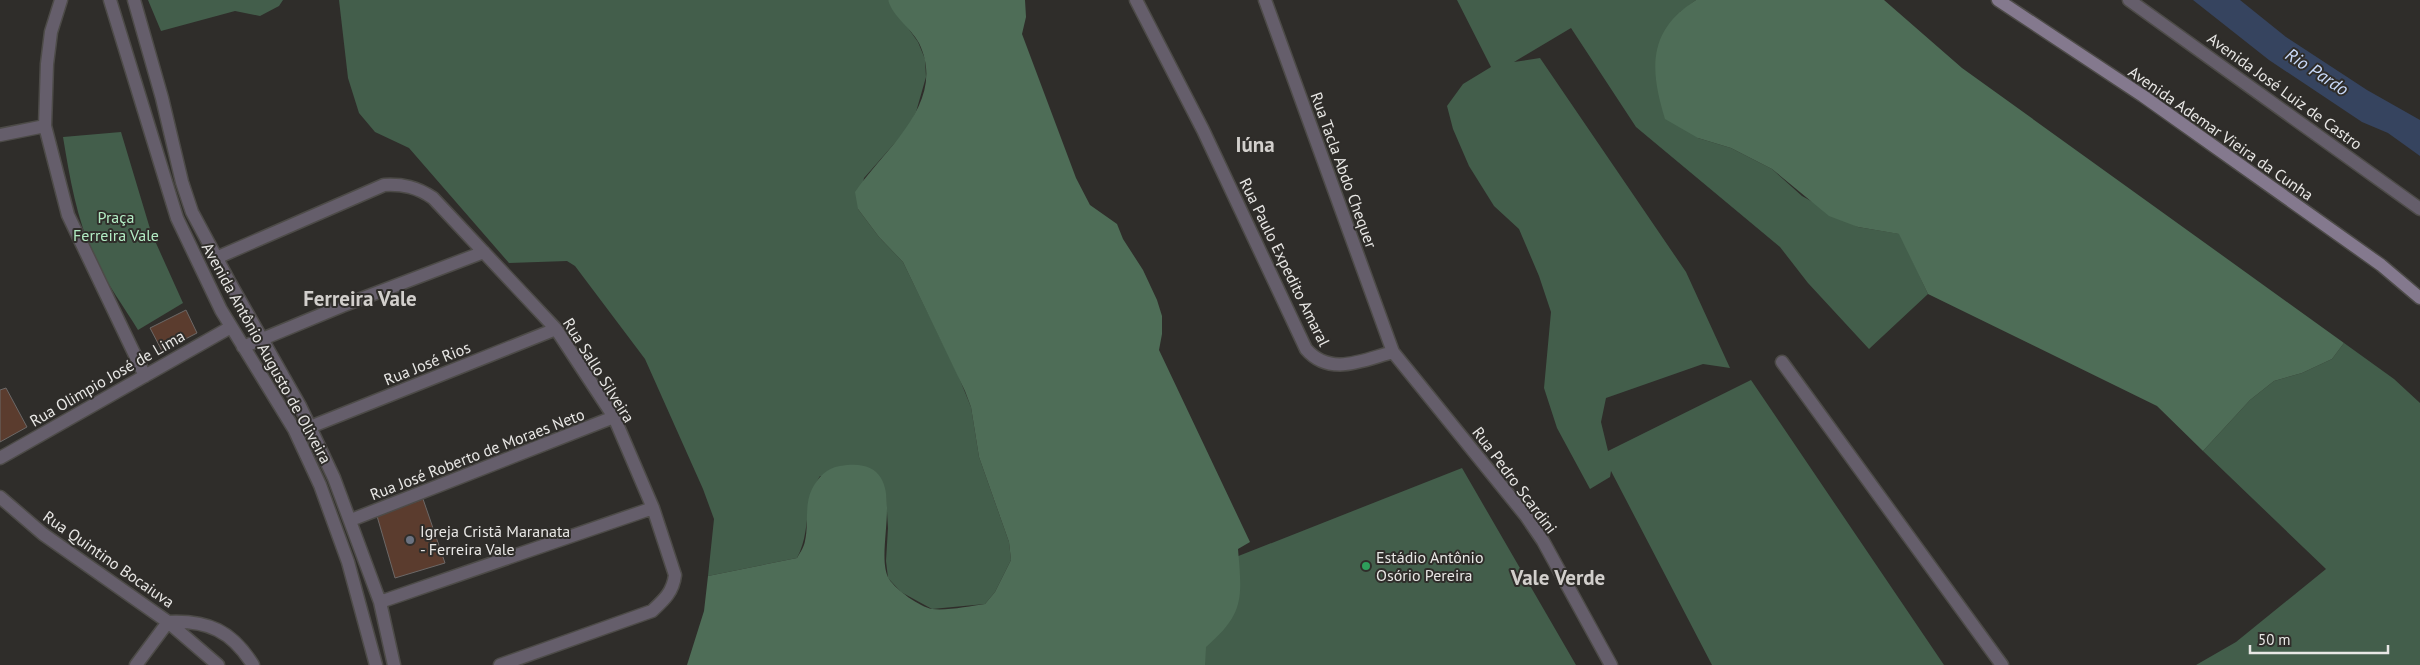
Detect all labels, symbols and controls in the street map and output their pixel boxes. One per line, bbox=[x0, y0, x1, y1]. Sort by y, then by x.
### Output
street label: Avenida José Luiz de Castro bbox=[2204, 28, 2366, 154]
water label: Rio Pardo bbox=[2281, 43, 2353, 100]
street label: Avenida Ademar Vieira da Cunha bbox=[2125, 61, 2317, 205]
street label: Rua Tacla Abdo Chequer bbox=[1306, 89, 1382, 251]
district label: Iúna bbox=[1235, 131, 1275, 158]
street label: Rua Paulo Expedito Amaral bbox=[1235, 174, 1335, 350]
park label: Praça Ferreira Vale bbox=[73, 207, 159, 245]
street label: Avenida Antônio Augusto de Oliveira bbox=[198, 239, 336, 467]
district label: Ferreira Vale bbox=[303, 285, 417, 312]
street label: Rua Sallo Silveira bbox=[559, 314, 639, 426]
street label: Rua Olimpio José de Lima bbox=[26, 325, 188, 431]
street label: Rua José Rios bbox=[381, 336, 473, 389]
street label: Rua José Roberto de Moraes Neto bbox=[367, 404, 587, 504]
street label: Rua Pedro Scardini bbox=[1468, 423, 1562, 537]
street label: Rua Quintino Bocaiuva bbox=[39, 506, 179, 612]
place label: Igreja Cristã Maranata - Ferreira Vale bbox=[420, 521, 570, 559]
marker: Igreja Cristã Maranata - Ferreira Vale bbox=[404, 534, 416, 546]
place label: Estádio Antônio Osório Pereira bbox=[1376, 547, 1483, 585]
marker: Estádio Antônio Osório Pereira bbox=[1360, 560, 1372, 572]
district label: Vale Verde bbox=[1510, 564, 1605, 591]
scale bar bbox=[2250, 622, 2388, 654]
text: 50 m bbox=[2258, 630, 2291, 649]

